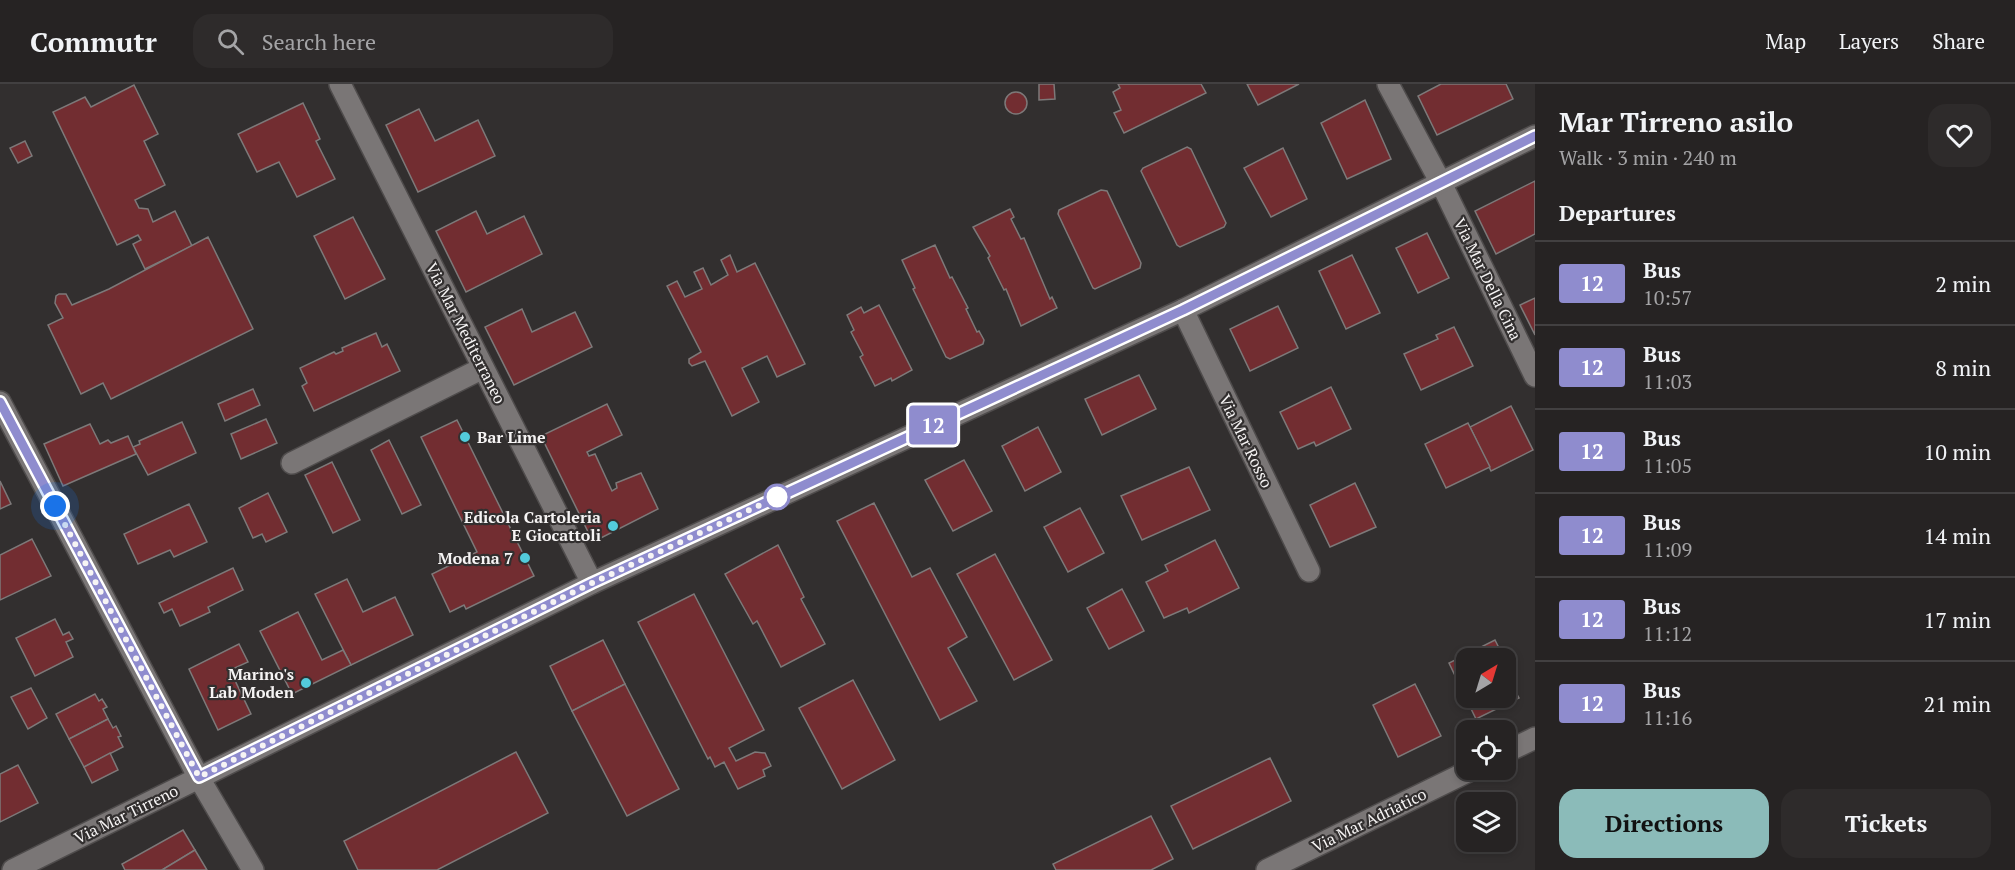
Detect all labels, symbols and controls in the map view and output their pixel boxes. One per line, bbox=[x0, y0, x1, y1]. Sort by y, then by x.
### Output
search box bbox=[193, 14, 613, 68]
text: Commutr bbox=[30, 23, 157, 60]
icon: search bbox=[214, 25, 247, 58]
text: Search here bbox=[262, 27, 376, 56]
text: Map bbox=[1765, 27, 1806, 55]
text: Layers bbox=[1839, 27, 1899, 55]
text: Share bbox=[1932, 27, 1985, 55]
text: Mar Tirreno asilo bbox=[1559, 103, 1793, 140]
button: heart bbox=[1928, 104, 1991, 167]
text: Walk · 3 min · 240 m bbox=[1559, 144, 1737, 171]
text: Departures bbox=[1559, 198, 1676, 227]
street label: Via Mar Della Cina bbox=[1449, 214, 1527, 344]
text: Bus bbox=[1643, 255, 1681, 284]
street label: Via Mar Mediterraneo bbox=[421, 258, 511, 408]
text: 12 bbox=[1580, 269, 1604, 297]
text: 2 min bbox=[1935, 269, 1991, 298]
text: 10:57 bbox=[1643, 284, 1692, 311]
text: Bus bbox=[1643, 339, 1681, 368]
text: 12 bbox=[1580, 353, 1604, 381]
text: 8 min bbox=[1935, 353, 1991, 382]
text: 11:03 bbox=[1643, 368, 1692, 395]
street label: Via Mar Rosso bbox=[1214, 391, 1278, 491]
line badge: 12 bbox=[906, 406, 960, 444]
text: 12 bbox=[921, 411, 945, 439]
text: Bus bbox=[1643, 423, 1681, 452]
place label: Bar Lime bbox=[477, 426, 546, 448]
marker: Bar Lime bbox=[458, 430, 472, 444]
text: 12 bbox=[1580, 437, 1604, 465]
text: 10 min bbox=[1924, 437, 1991, 466]
text: 11:05 bbox=[1643, 452, 1692, 479]
unlabelled marker bbox=[764, 484, 790, 510]
your location bbox=[40, 491, 70, 521]
place label: Edicola Cartoleria E Giocattoli bbox=[464, 506, 601, 546]
text: Bus bbox=[1643, 507, 1681, 536]
marker: Edicola Cartoleria E Giocattoli bbox=[606, 519, 620, 533]
text: 12 bbox=[1580, 521, 1604, 549]
text: 14 min bbox=[1924, 521, 1991, 550]
text: 11:09 bbox=[1643, 536, 1692, 563]
place label: Modena 7 bbox=[438, 547, 513, 569]
marker: Modena 7 bbox=[518, 551, 532, 565]
text: Bus bbox=[1643, 591, 1681, 620]
text: 12 bbox=[1580, 605, 1604, 633]
text: 17 min bbox=[1924, 605, 1991, 634]
text: 11:12 bbox=[1643, 620, 1692, 647]
north arrow bbox=[1456, 648, 1516, 708]
map controls bbox=[1456, 648, 1516, 852]
place label: Marino's Lab Moden bbox=[209, 663, 295, 703]
text: Bus bbox=[1643, 675, 1681, 704]
marker: Marino's Lab Moden bbox=[299, 676, 313, 690]
text: 12 bbox=[1580, 689, 1604, 717]
text: 21 min bbox=[1924, 689, 1991, 718]
text: 11:16 bbox=[1643, 704, 1692, 731]
button: locate bbox=[1456, 720, 1516, 780]
street label: Via Mar Tirreno bbox=[70, 779, 182, 849]
street label: Via Mar Adriatico bbox=[1308, 783, 1430, 857]
button: Directions bbox=[1559, 789, 1769, 858]
button: Tickets bbox=[1781, 789, 1991, 858]
button: layers bbox=[1456, 792, 1516, 852]

